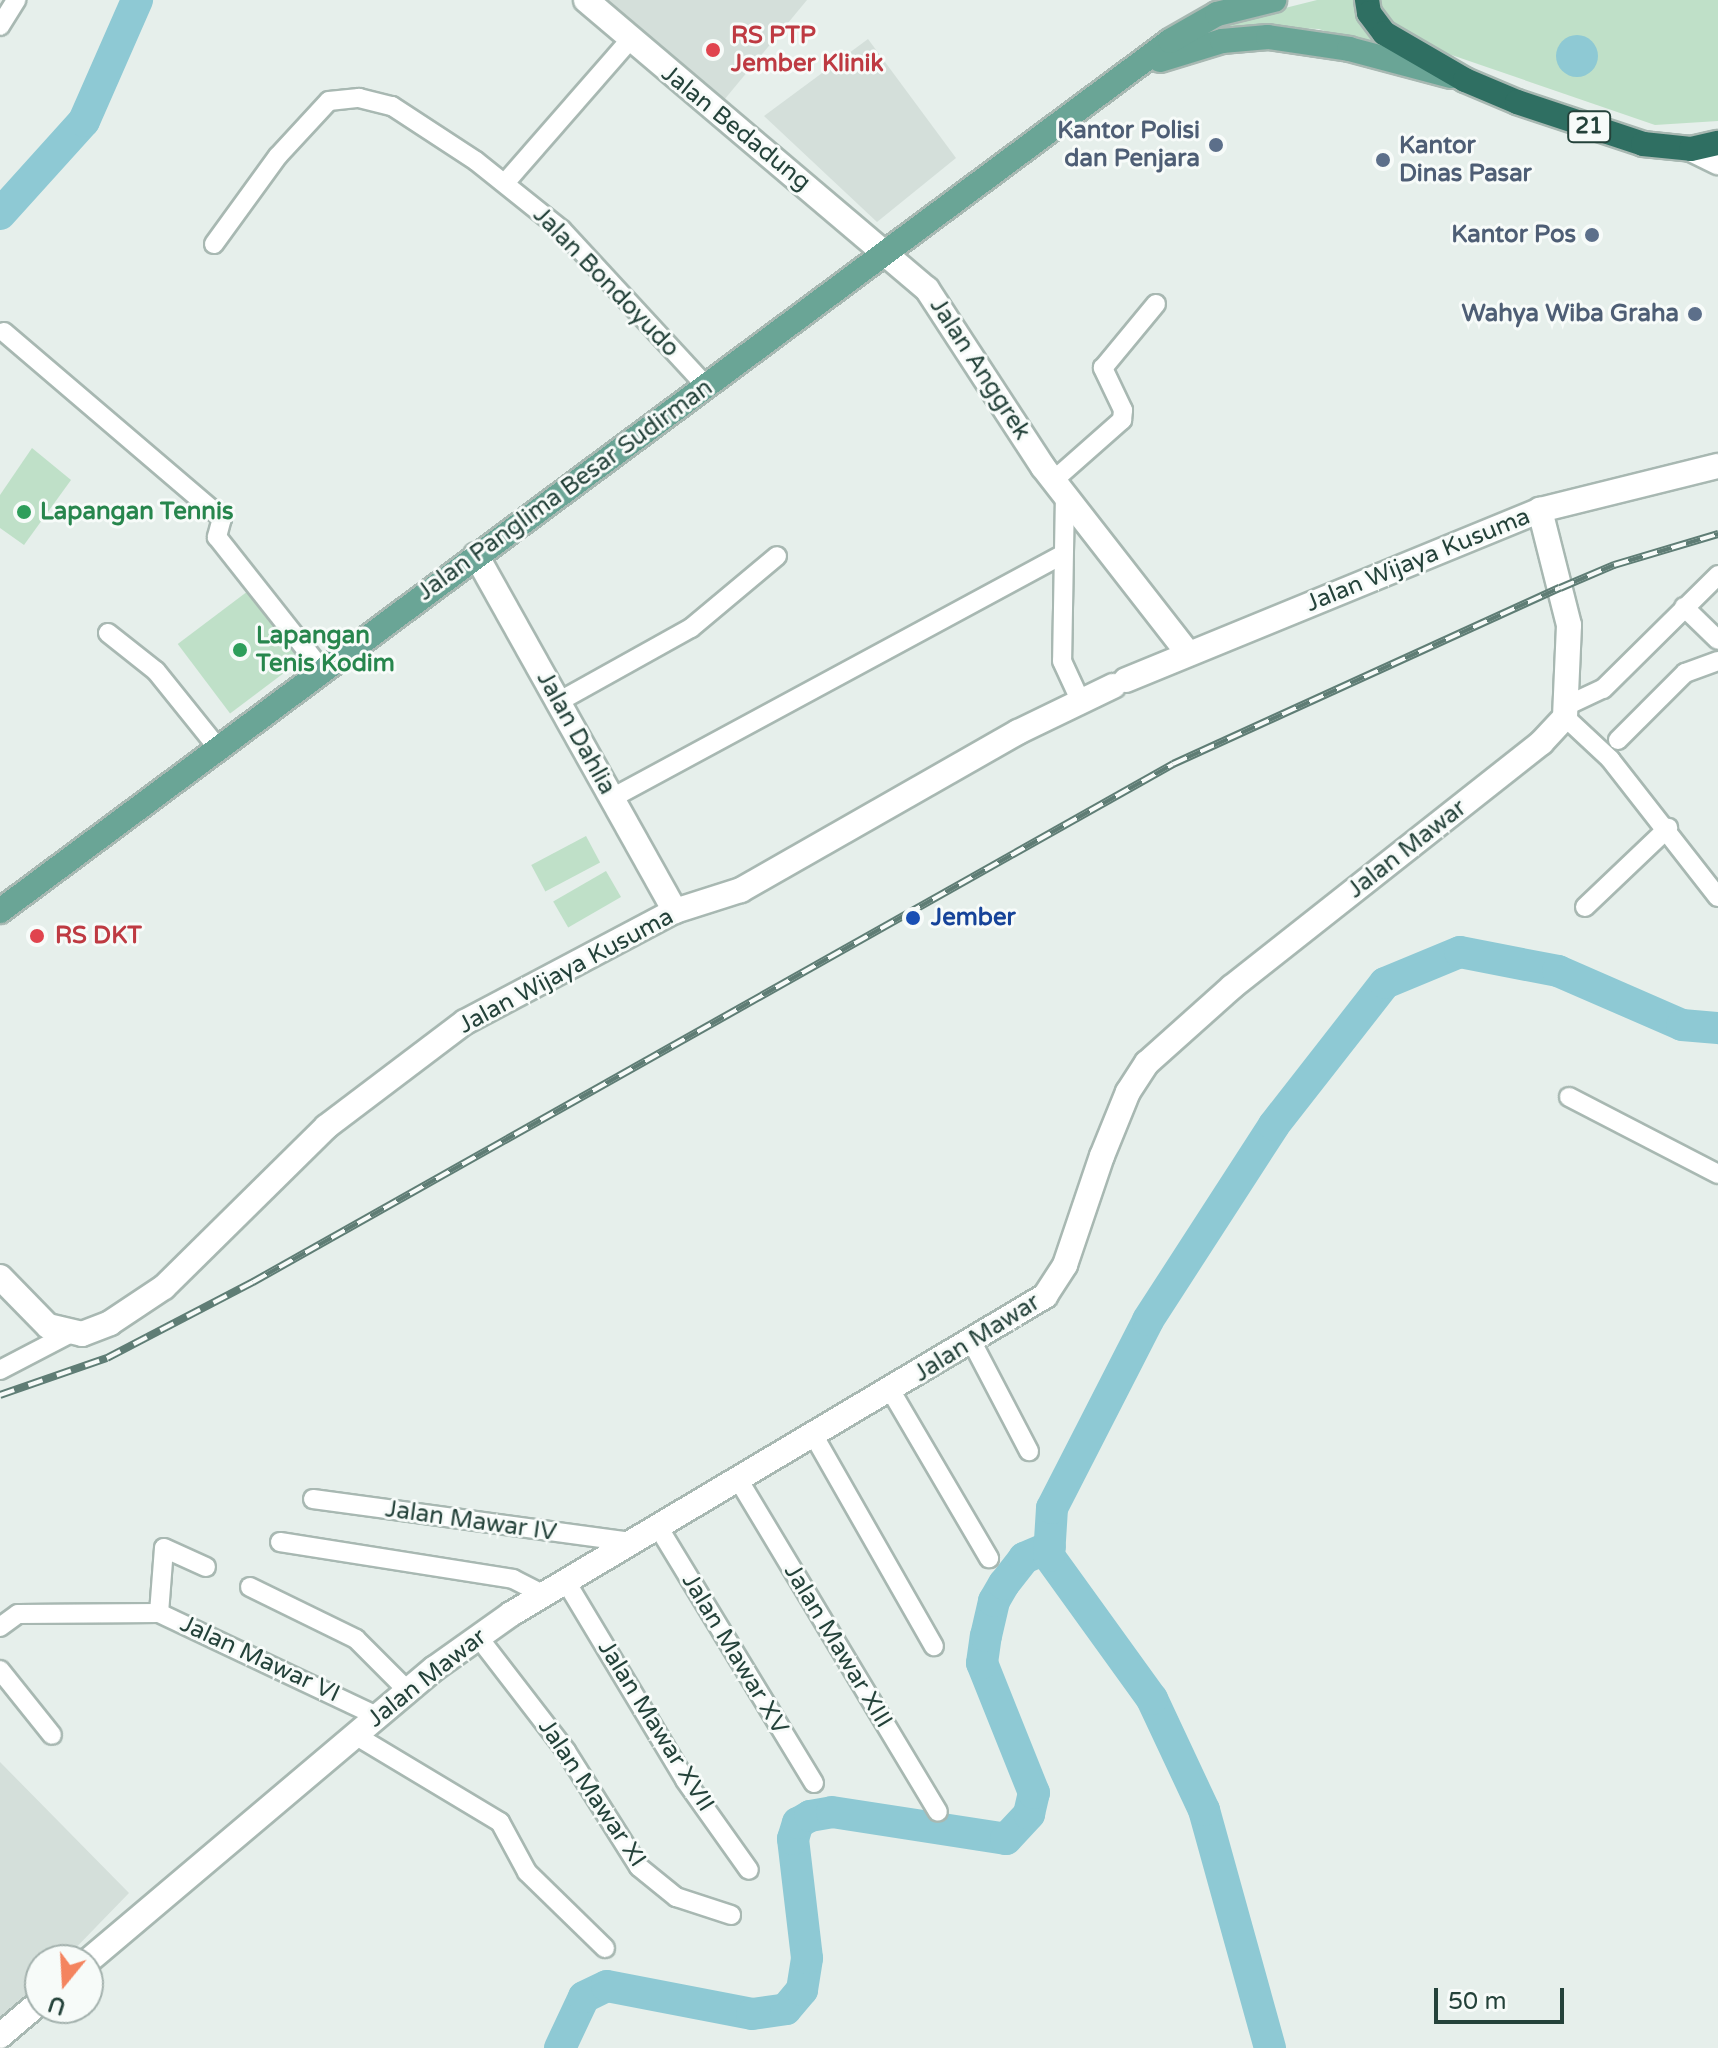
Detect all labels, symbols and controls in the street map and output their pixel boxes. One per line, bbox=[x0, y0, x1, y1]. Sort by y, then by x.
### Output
place label: RS PTP Jember Klinik bbox=[731, 22, 884, 78]
marker: RS PTP Jember Klinik bbox=[702, 39, 724, 61]
street label: Jalan Bedadung bbox=[656, 59, 816, 197]
road number: 21 bbox=[1567, 109, 1611, 145]
place label: Kantor Polisi dan Penjara bbox=[1057, 117, 1200, 173]
place label: Kantor Dinas Pasar bbox=[1399, 132, 1532, 188]
marker: Kantor Polisi dan Penjara bbox=[1207, 136, 1225, 154]
marker: Kantor Dinas Pasar bbox=[1374, 151, 1392, 169]
street label: Jalan Bondoyudo bbox=[527, 201, 685, 363]
place label: Kantor Pos bbox=[1451, 221, 1576, 249]
marker: Kantor Pos bbox=[1583, 226, 1601, 244]
street label: Jalan Anggrek bbox=[923, 293, 1037, 445]
place label: Wahya Wiba Graha bbox=[1462, 300, 1679, 328]
marker: Wahya Wiba Graha bbox=[1686, 305, 1704, 323]
street label: Jalan Panglima Besar Sudirman bbox=[412, 373, 718, 607]
place label: Lapangan Tennis bbox=[40, 498, 233, 526]
street label: Jalan Wijaya Kusuma bbox=[1302, 502, 1534, 618]
marker: Lapangan Tennis bbox=[15, 503, 33, 521]
place label: Lapangan Tenis Kodim bbox=[256, 622, 395, 678]
marker: Lapangan Tenis Kodim bbox=[231, 641, 249, 659]
street label: Jalan Dahlia bbox=[530, 666, 622, 800]
street label: Jalan Mawar bbox=[1342, 794, 1472, 904]
street label: Jalan Wijaya Kusuma bbox=[454, 902, 678, 1040]
place label: Jember bbox=[931, 904, 1016, 932]
marker: Jember bbox=[902, 907, 924, 929]
place label: RS DKT bbox=[55, 922, 142, 950]
marker: RS DKT bbox=[26, 925, 48, 947]
street label: Jalan Mawar bbox=[909, 1288, 1045, 1388]
street label: Jalan Mawar IV bbox=[383, 1495, 559, 1547]
street label: Jalan Mawar XIII bbox=[778, 1559, 898, 1733]
street label: Jalan Mawar XV bbox=[676, 1568, 794, 1740]
street label: Jalan Mawar VI bbox=[176, 1609, 344, 1709]
street label: Jalan Mawar bbox=[362, 1623, 492, 1733]
street label: Jalan Mawar XVII bbox=[592, 1635, 720, 1817]
street label: Jalan Mawar XI bbox=[532, 1714, 652, 1872]
north arrow bbox=[24, 1944, 104, 2024]
scale bar bbox=[1438, 1972, 1568, 2022]
text: 50 m bbox=[1448, 1987, 1506, 2016]
text: U bbox=[45, 1990, 69, 2020]

